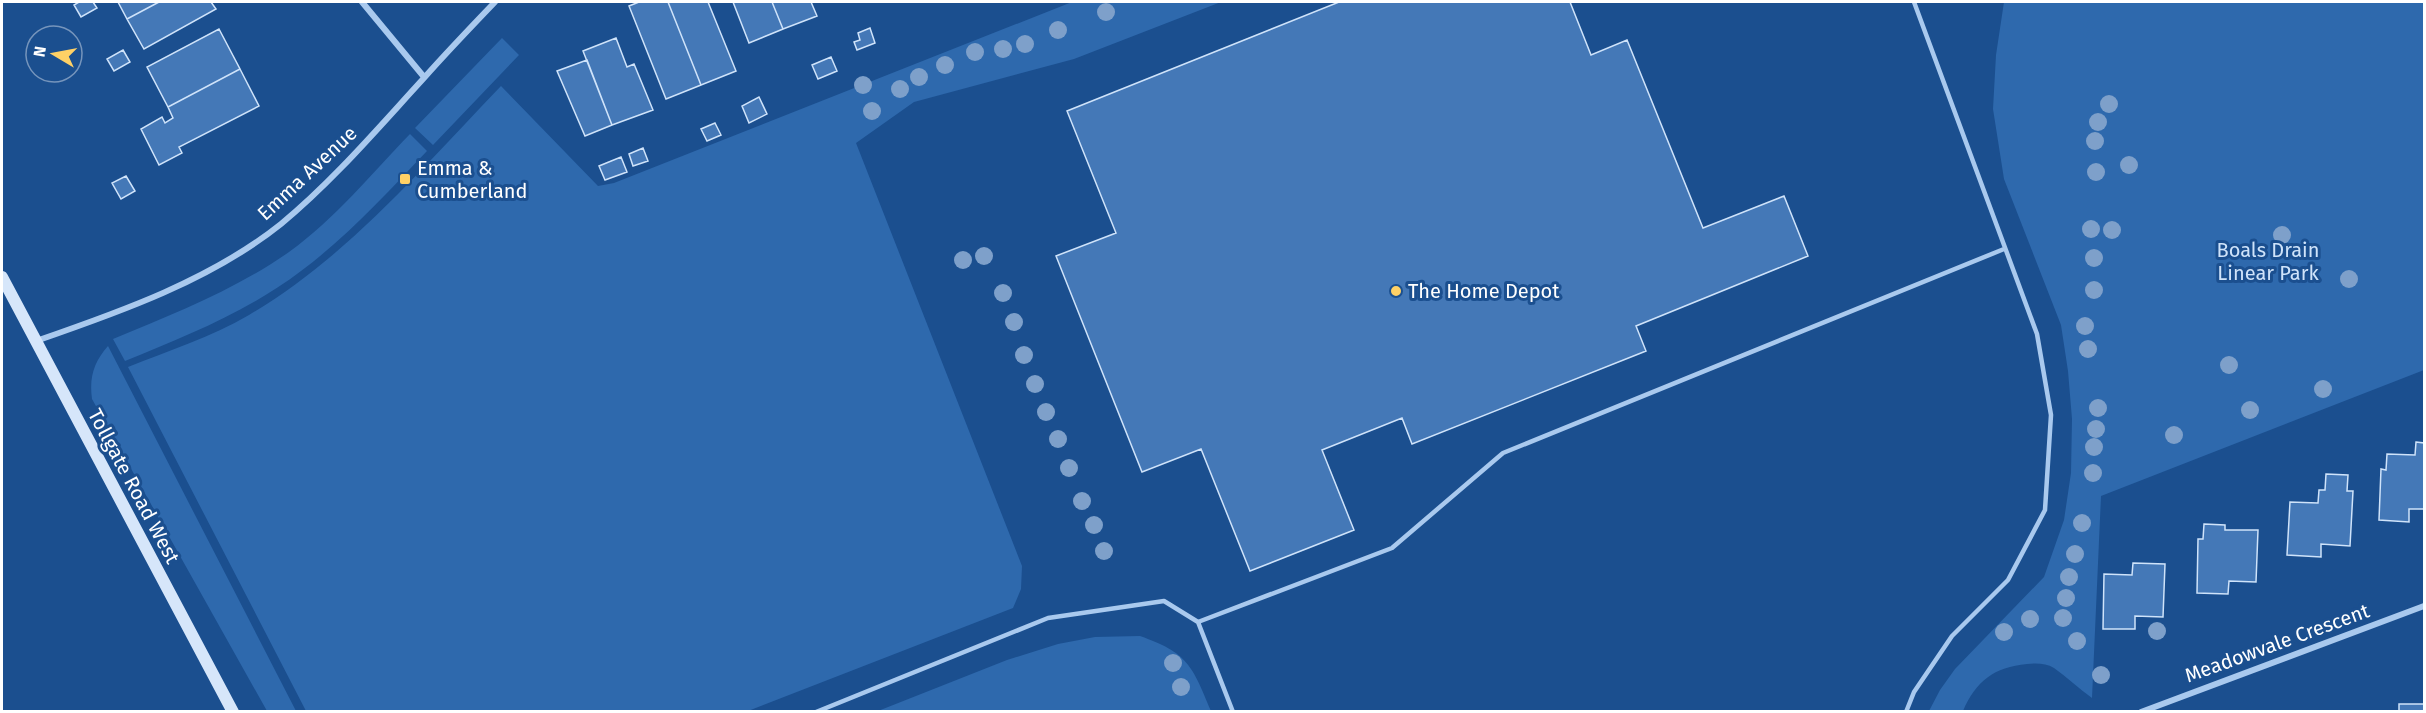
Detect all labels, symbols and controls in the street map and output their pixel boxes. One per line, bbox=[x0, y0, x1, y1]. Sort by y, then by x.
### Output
north arrow bbox=[24, 24, 84, 84]
text: N bbox=[29, 45, 50, 58]
street label: Emma Avenue bbox=[252, 121, 362, 225]
place label: Emma & Cumberland bbox=[417, 156, 527, 203]
marker: Emma & Cumberland bbox=[398, 172, 412, 186]
park label: Boals Drain Linear Park bbox=[2217, 238, 2319, 285]
place label: The Home Depot bbox=[1408, 279, 1560, 303]
marker: The Home Depot bbox=[1389, 284, 1403, 298]
street label: Tollgate Road West bbox=[83, 404, 185, 568]
street label: Meadowvale Crescent bbox=[2181, 598, 2373, 688]

